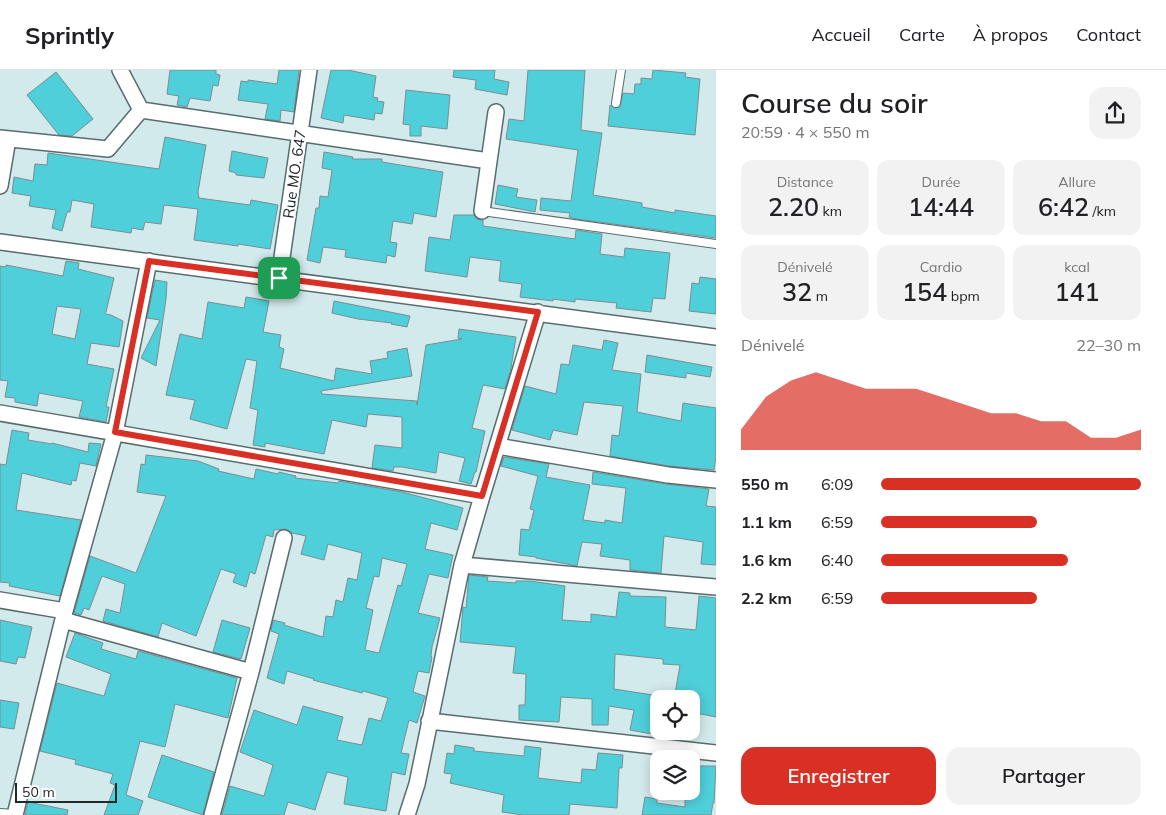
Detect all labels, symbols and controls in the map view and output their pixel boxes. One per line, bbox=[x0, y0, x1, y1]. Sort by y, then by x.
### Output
text: Sprintly bbox=[25, 20, 114, 50]
text: Accueil bbox=[811, 23, 871, 46]
text: Carte bbox=[899, 23, 945, 46]
text: À propos bbox=[973, 23, 1048, 46]
text: Contact bbox=[1076, 23, 1141, 46]
text: Course du soir bbox=[741, 85, 928, 120]
button: share bbox=[1089, 87, 1141, 139]
text: 20:59 · 4 × 550 m bbox=[741, 122, 870, 142]
street label: Rue MO. 647 bbox=[278, 128, 310, 220]
text: Distance bbox=[777, 173, 833, 191]
text: Durée bbox=[922, 173, 960, 191]
text: Allure bbox=[1058, 173, 1096, 191]
text: 2.20 bbox=[768, 191, 819, 222]
text: 14:44 bbox=[908, 191, 974, 222]
text: 6:42 bbox=[1038, 191, 1089, 222]
text: km bbox=[819, 202, 842, 220]
text: /km bbox=[1089, 202, 1116, 220]
pin bbox=[258, 257, 300, 299]
text: Dénivelé bbox=[777, 258, 833, 276]
text: Cardio bbox=[920, 258, 962, 276]
text: kcal bbox=[1064, 258, 1090, 276]
icon: arrive bbox=[265, 264, 293, 292]
text: 32 bbox=[782, 276, 812, 307]
text: 154 bbox=[902, 276, 947, 307]
text: 141 bbox=[1054, 276, 1100, 307]
text: m bbox=[812, 287, 828, 305]
text: bpm bbox=[947, 287, 980, 305]
text: Dénivelé bbox=[741, 335, 804, 355]
text: 22–30 m bbox=[1076, 335, 1141, 355]
text: 550 m bbox=[741, 474, 789, 494]
text: 6:09 bbox=[821, 474, 853, 494]
text: 1.1 km bbox=[741, 512, 792, 532]
text: 6:59 bbox=[821, 512, 853, 532]
text: 1.6 km bbox=[741, 550, 792, 570]
text: 6:40 bbox=[821, 550, 853, 570]
text: 2.2 km bbox=[741, 588, 792, 608]
text: 6:59 bbox=[821, 588, 853, 608]
map controls bbox=[650, 690, 700, 800]
button: locate bbox=[650, 690, 700, 740]
button: Enregistrer bbox=[741, 747, 936, 805]
button: Partager bbox=[946, 747, 1141, 805]
button: layers bbox=[650, 750, 700, 800]
scale bar bbox=[15, 780, 118, 803]
text: 50 m bbox=[22, 783, 55, 801]

